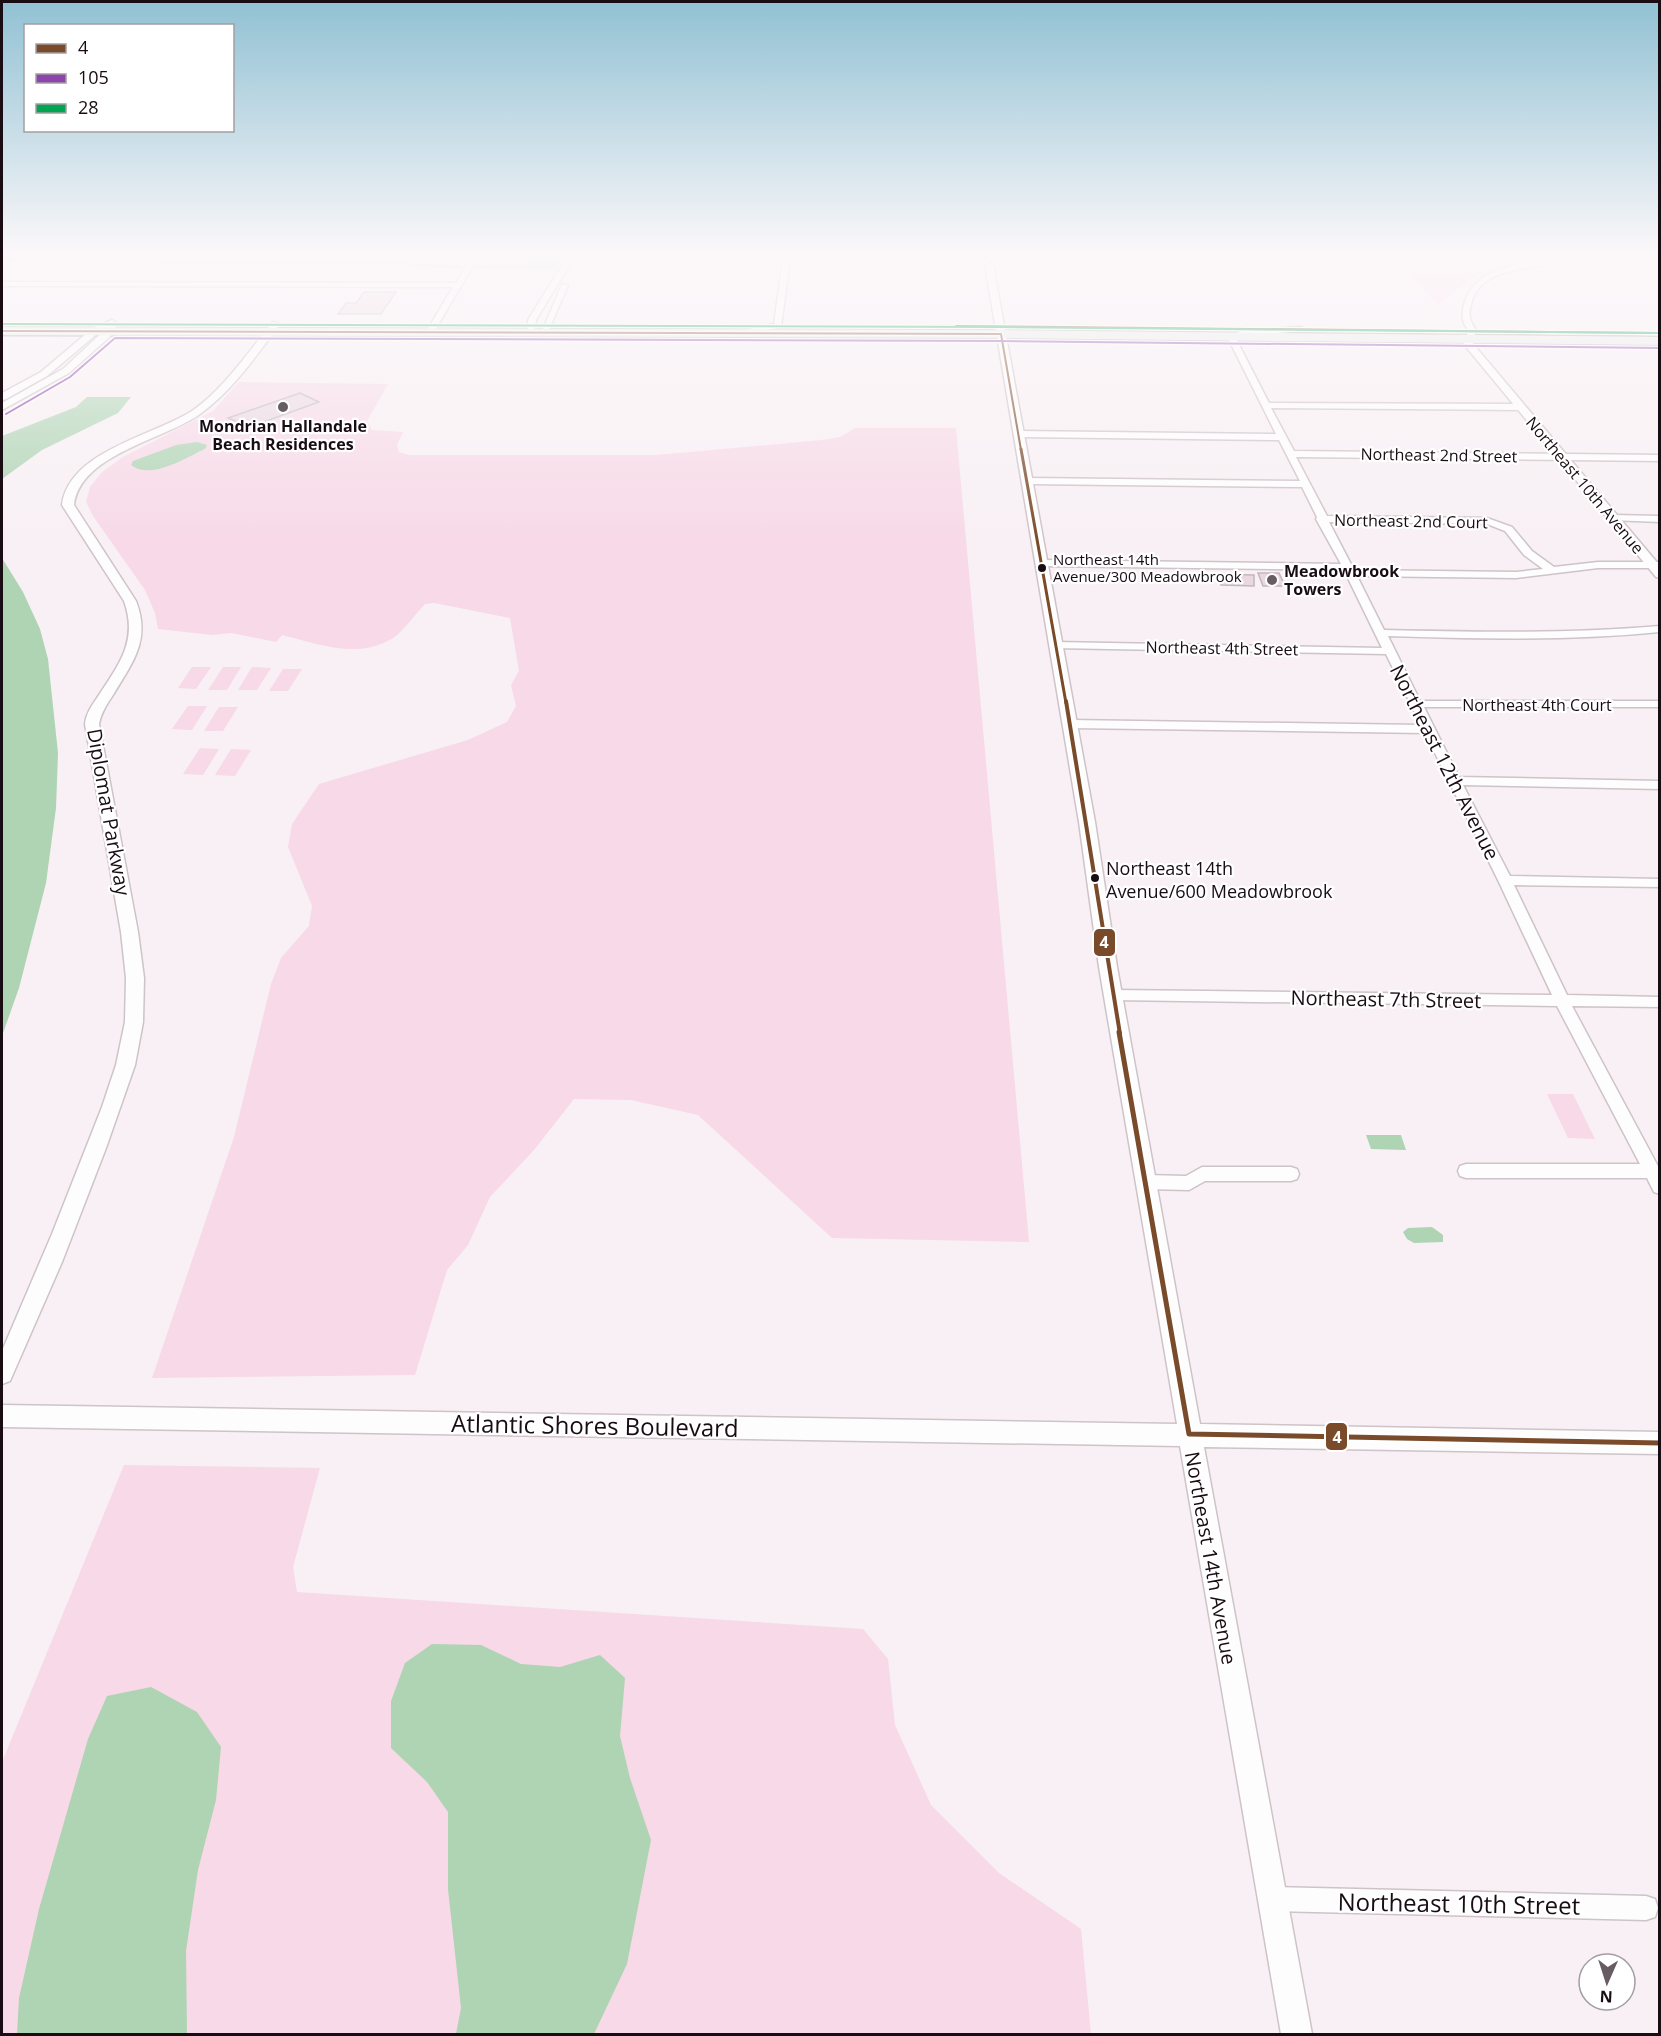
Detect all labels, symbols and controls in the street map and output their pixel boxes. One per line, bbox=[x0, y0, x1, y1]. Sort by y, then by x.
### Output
legend bbox=[24, 24, 234, 132]
text: 4 bbox=[78, 35, 88, 59]
text: 105 bbox=[78, 65, 109, 89]
text: 28 bbox=[78, 95, 99, 119]
marker: Mondrian Hallandale Beach Residences bbox=[276, 400, 290, 414]
street label: Northeast 10th Avenue bbox=[1521, 412, 1649, 558]
place label: Mondrian Hallandale Beach Residences bbox=[199, 415, 367, 455]
street label: Northeast 2nd Street bbox=[1360, 443, 1518, 467]
street label: Northeast 2nd Court bbox=[1334, 509, 1488, 533]
place label: Northeast 14th Avenue/300 Meadowbrook bbox=[1053, 549, 1242, 586]
place label: Meadowbrook Towers bbox=[1284, 560, 1399, 600]
marker: Northeast 14th Avenue/300 Meadowbrook bbox=[1036, 562, 1048, 574]
marker: Meadowbrook Towers bbox=[1265, 573, 1279, 587]
street label: Northeast 4th Street bbox=[1146, 636, 1299, 660]
street label: Northeast 12th Avenue bbox=[1384, 660, 1506, 864]
street label: Northeast 4th Court bbox=[1462, 694, 1612, 716]
street label: Diplomat Parkway bbox=[81, 726, 137, 899]
place label: Northeast 14th Avenue/600 Meadowbrook bbox=[1106, 856, 1333, 903]
marker: Northeast 14th Avenue/600 Meadowbrook bbox=[1089, 872, 1101, 884]
line badge: 4 bbox=[1093, 928, 1116, 957]
text: 4 bbox=[1099, 931, 1109, 953]
street label: Northeast 7th Street bbox=[1290, 984, 1482, 1014]
street label: Atlantic Shores Boulevard bbox=[451, 1406, 739, 1444]
line badge: 4 bbox=[1325, 1422, 1348, 1451]
text: 4 bbox=[1332, 1426, 1342, 1448]
street label: Northeast 14th Avenue bbox=[1179, 1449, 1243, 1667]
street label: Northeast 10th Street bbox=[1337, 1884, 1581, 1922]
north arrow bbox=[1577, 1952, 1637, 2012]
text: N bbox=[1599, 1986, 1613, 2008]

